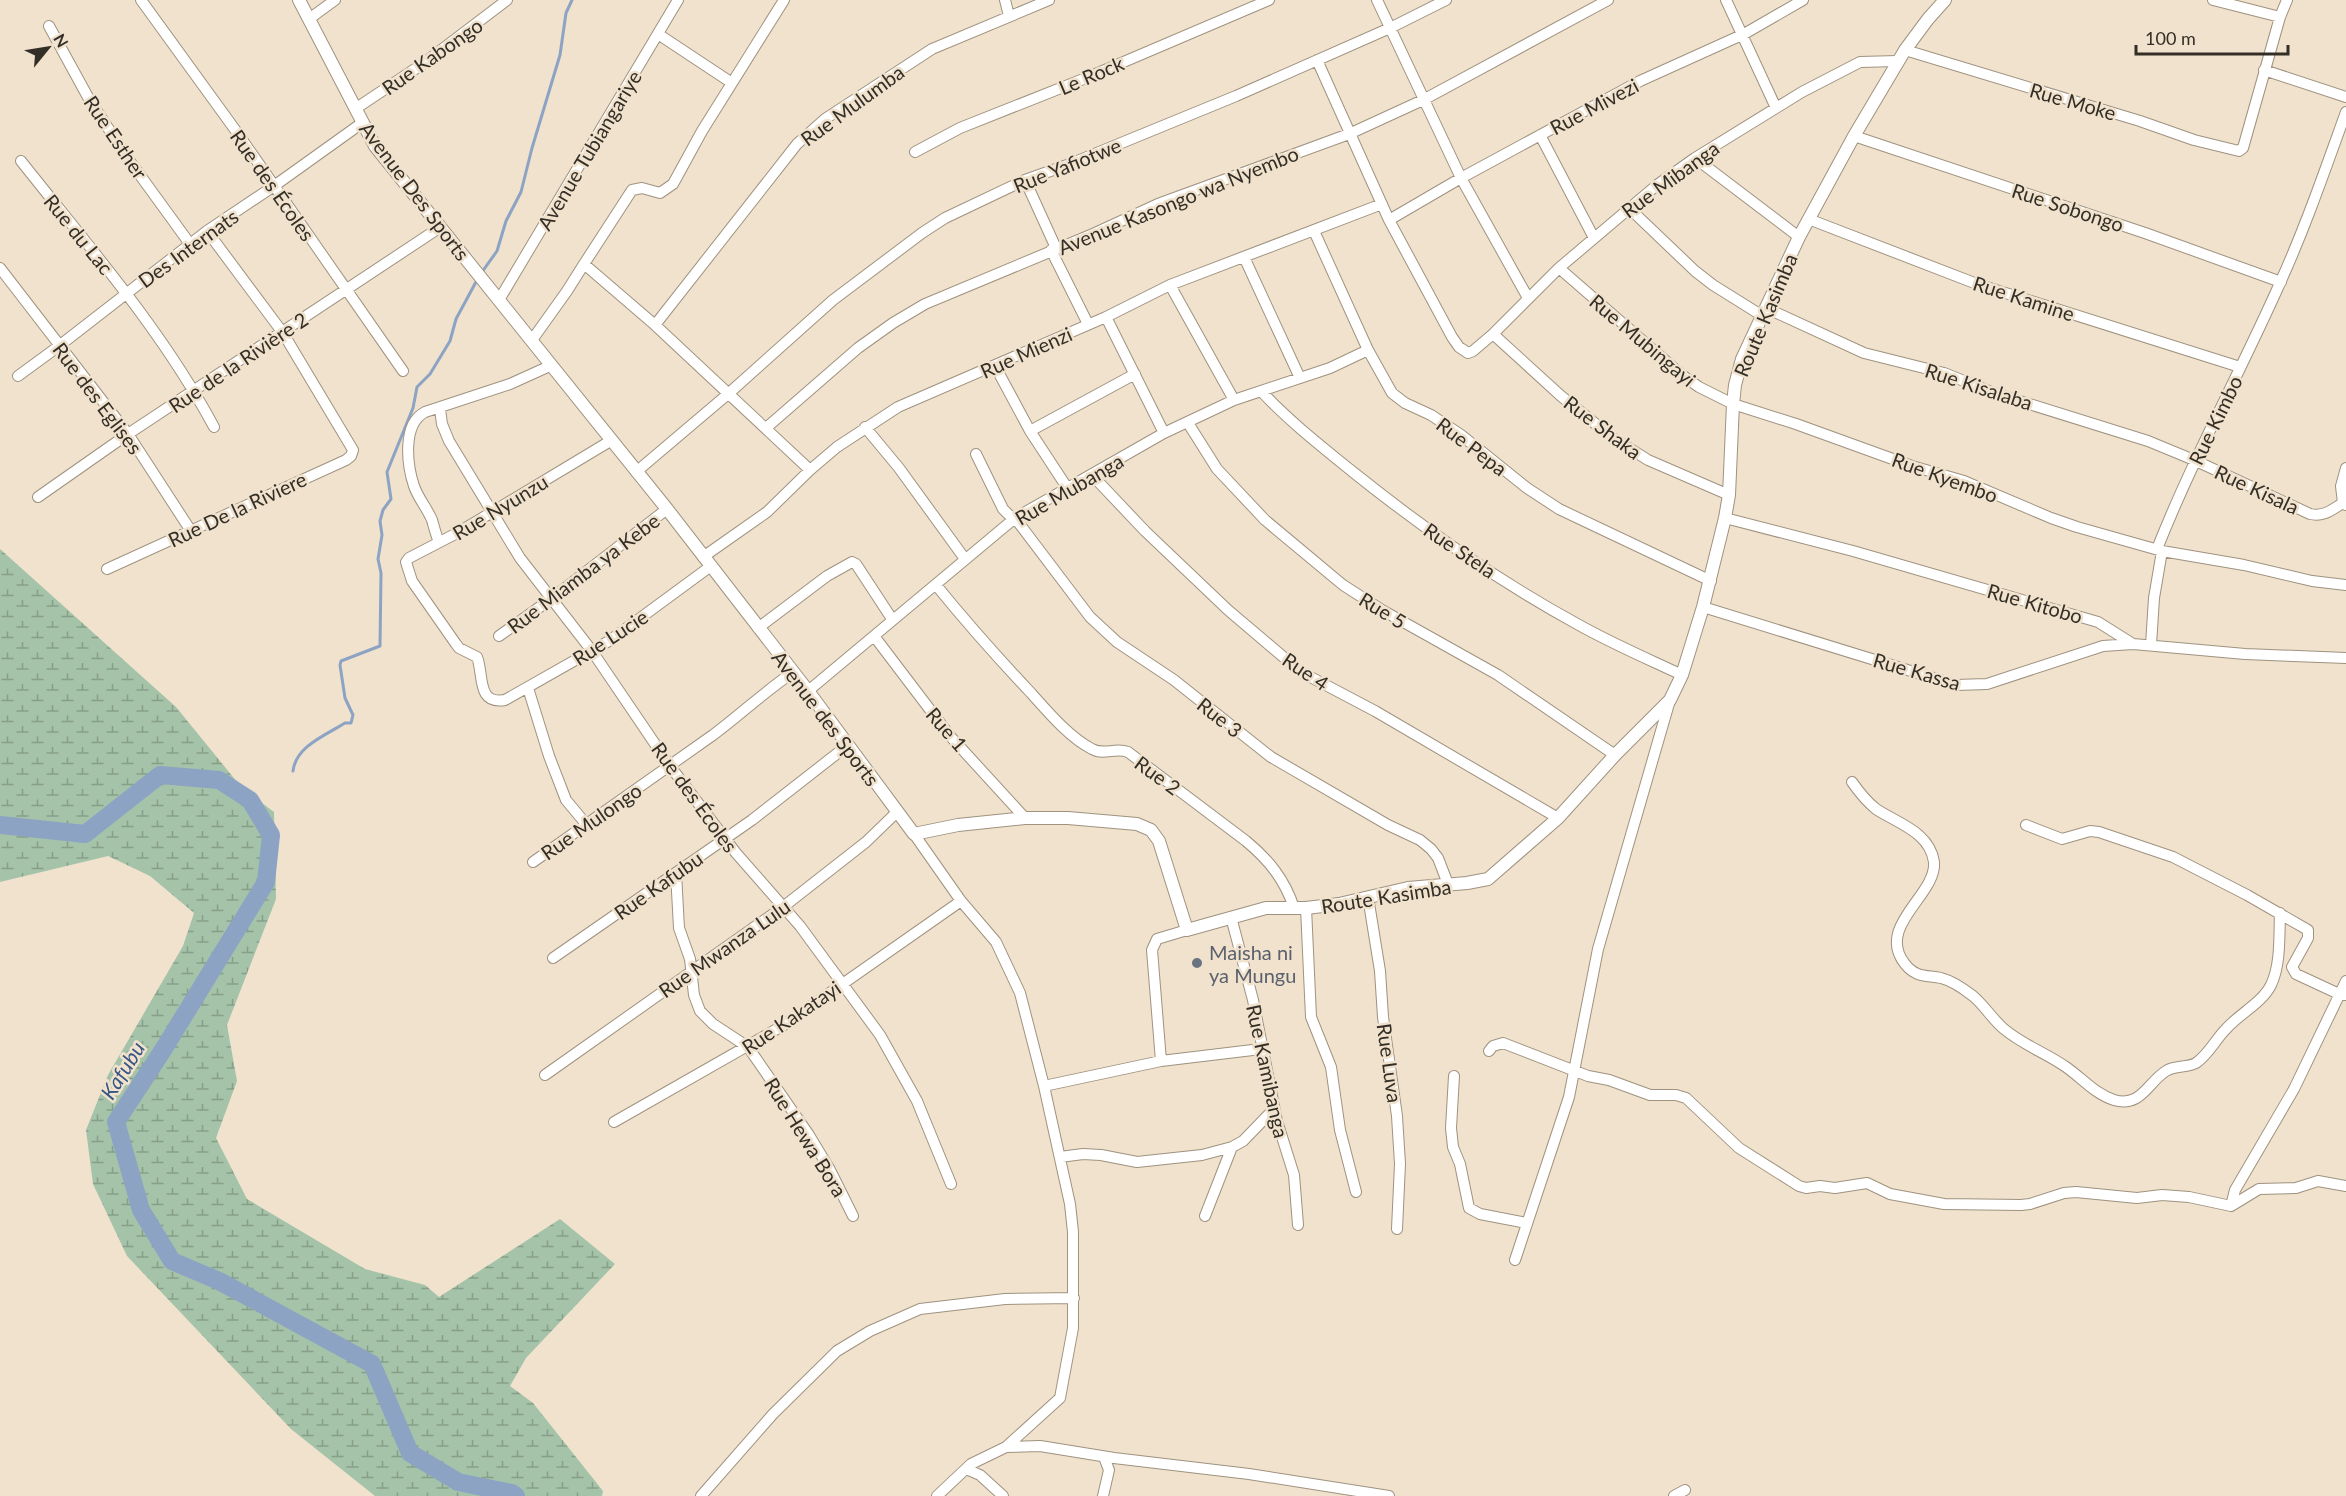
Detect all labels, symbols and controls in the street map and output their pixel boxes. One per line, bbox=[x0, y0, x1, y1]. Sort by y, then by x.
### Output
street label: Rue Kabongo bbox=[377, 13, 487, 99]
north arrow bbox=[18, 18, 78, 78]
scale bar bbox=[2136, 18, 2288, 56]
text: 100 m bbox=[2145, 27, 2196, 49]
text: N bbox=[50, 30, 73, 50]
street label: Le Rock bbox=[1055, 50, 1128, 99]
street label: Rue Mulumba bbox=[796, 59, 908, 151]
street label: Avenue Tubiangariye bbox=[532, 66, 646, 234]
street label: Rue Mivezi bbox=[1546, 73, 1642, 139]
street label: Rue Moke bbox=[2027, 77, 2119, 125]
street label: Rue Esther bbox=[79, 91, 153, 184]
street label: Avenue Des Sports bbox=[355, 117, 475, 265]
street label: Rue des Écoles bbox=[226, 125, 320, 245]
street label: Rue Yafiotwe bbox=[1010, 132, 1124, 198]
street label: Rue Mibanga bbox=[1617, 136, 1723, 222]
street label: Avenue Kasongo wa Nyembo bbox=[1054, 141, 1302, 259]
street label: Rue Sobongo bbox=[2009, 178, 2127, 236]
street label: Rue du Lac bbox=[39, 189, 119, 279]
street label: Des Internats bbox=[133, 204, 243, 292]
street label: Route Kasimba bbox=[1728, 250, 1802, 380]
street label: Rue Kamine bbox=[1970, 270, 2078, 326]
street label: Rue Mubingayi bbox=[1585, 289, 1701, 391]
street label: Rue de la Rivière 2 bbox=[164, 307, 312, 417]
street label: Rue Mienzi bbox=[976, 321, 1076, 383]
street label: Rue des Eglises bbox=[48, 337, 148, 459]
street label: Rue Kisalaba bbox=[1922, 357, 2036, 415]
street label: Rue Kimbo bbox=[2183, 372, 2247, 468]
street label: Rue Shaka bbox=[1560, 390, 1646, 464]
street label: Rue Pepa bbox=[1432, 412, 1512, 480]
street label: Rue Kyembo bbox=[1889, 447, 2001, 507]
street label: Rue Mubanga bbox=[1011, 448, 1127, 530]
street label: Rue Kisala bbox=[2211, 459, 2303, 519]
street label: Rue De la Riviere bbox=[164, 466, 310, 552]
street label: Rue Nyunzu bbox=[448, 469, 552, 545]
street label: Rue Miamba ya Kebe bbox=[502, 508, 664, 638]
street label: Rue Stela bbox=[1419, 517, 1501, 583]
street label: Rue Kitobo bbox=[1985, 578, 2085, 628]
street label: Rue 5 bbox=[1355, 587, 1411, 633]
street label: Rue Lucie bbox=[568, 604, 652, 670]
street label: Avenue des Sports bbox=[767, 646, 885, 790]
street label: Rue 4 bbox=[1278, 647, 1334, 695]
street label: Rue Kassa bbox=[1871, 647, 1963, 695]
street label: Rue 3 bbox=[1193, 692, 1247, 742]
street label: Rue 1 bbox=[921, 702, 973, 756]
street label: Rue des Écoles bbox=[647, 737, 743, 857]
street label: Rue 2 bbox=[1130, 750, 1186, 800]
street label: Rue Mulongo bbox=[536, 778, 646, 864]
street label: Rue Kafubu bbox=[609, 846, 707, 924]
street label: Route Kasimba bbox=[1319, 874, 1453, 918]
street label: Rue Mwanza Lulu bbox=[654, 894, 794, 1002]
place label: Maisha ni ya Mungu bbox=[1209, 940, 1296, 987]
marker: Maisha ni ya Mungu bbox=[1190, 956, 1204, 970]
street label: Rue Kakatayi bbox=[737, 975, 845, 1059]
street label: Rue Kamibanga bbox=[1242, 1002, 1294, 1140]
street label: Rue Luva bbox=[1373, 1022, 1407, 1104]
water label: Kafubu bbox=[95, 1037, 149, 1103]
street label: Rue Hewa Bora bbox=[760, 1073, 852, 1201]

